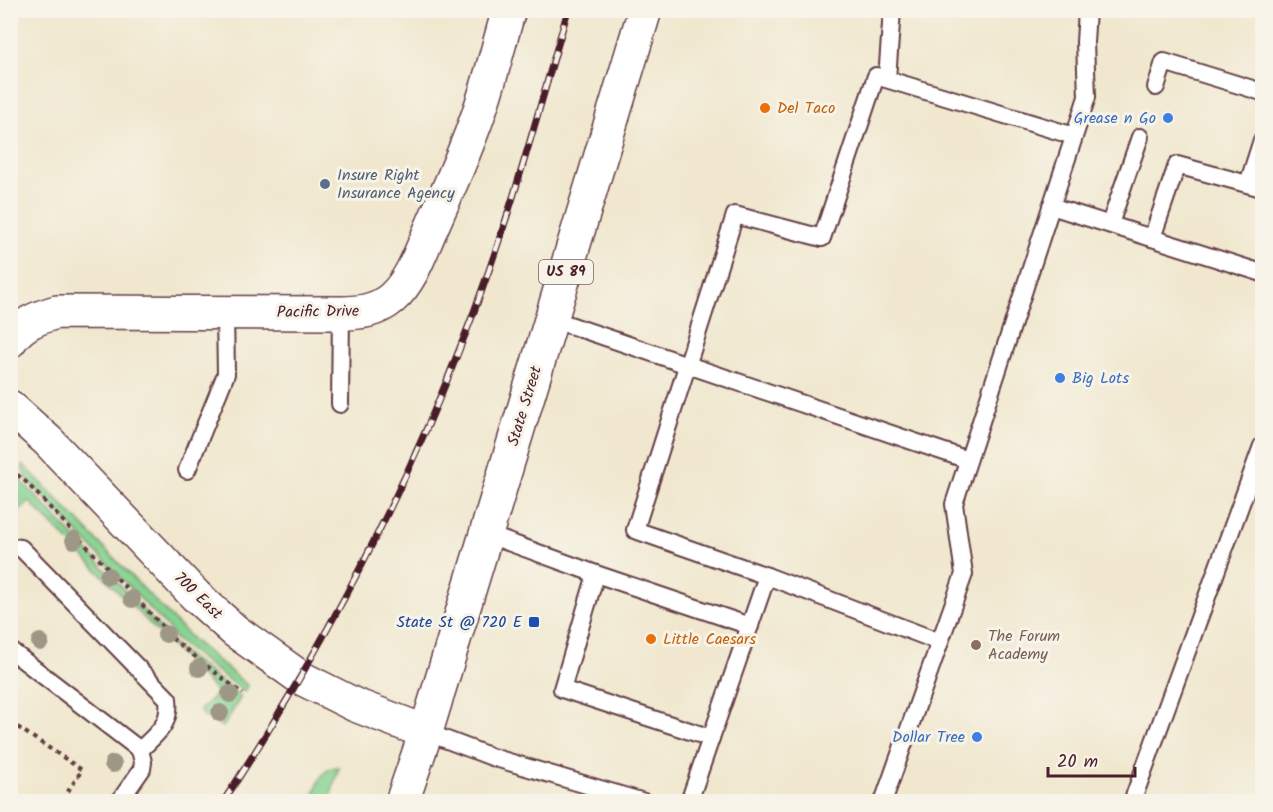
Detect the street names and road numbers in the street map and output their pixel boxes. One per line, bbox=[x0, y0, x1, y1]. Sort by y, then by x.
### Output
road number: US 89 bbox=[539, 260, 593, 284]
street label: Pacific Drive bbox=[277, 299, 359, 325]
street label: State Street bbox=[501, 362, 549, 449]
street label: 700 East bbox=[168, 566, 229, 626]

